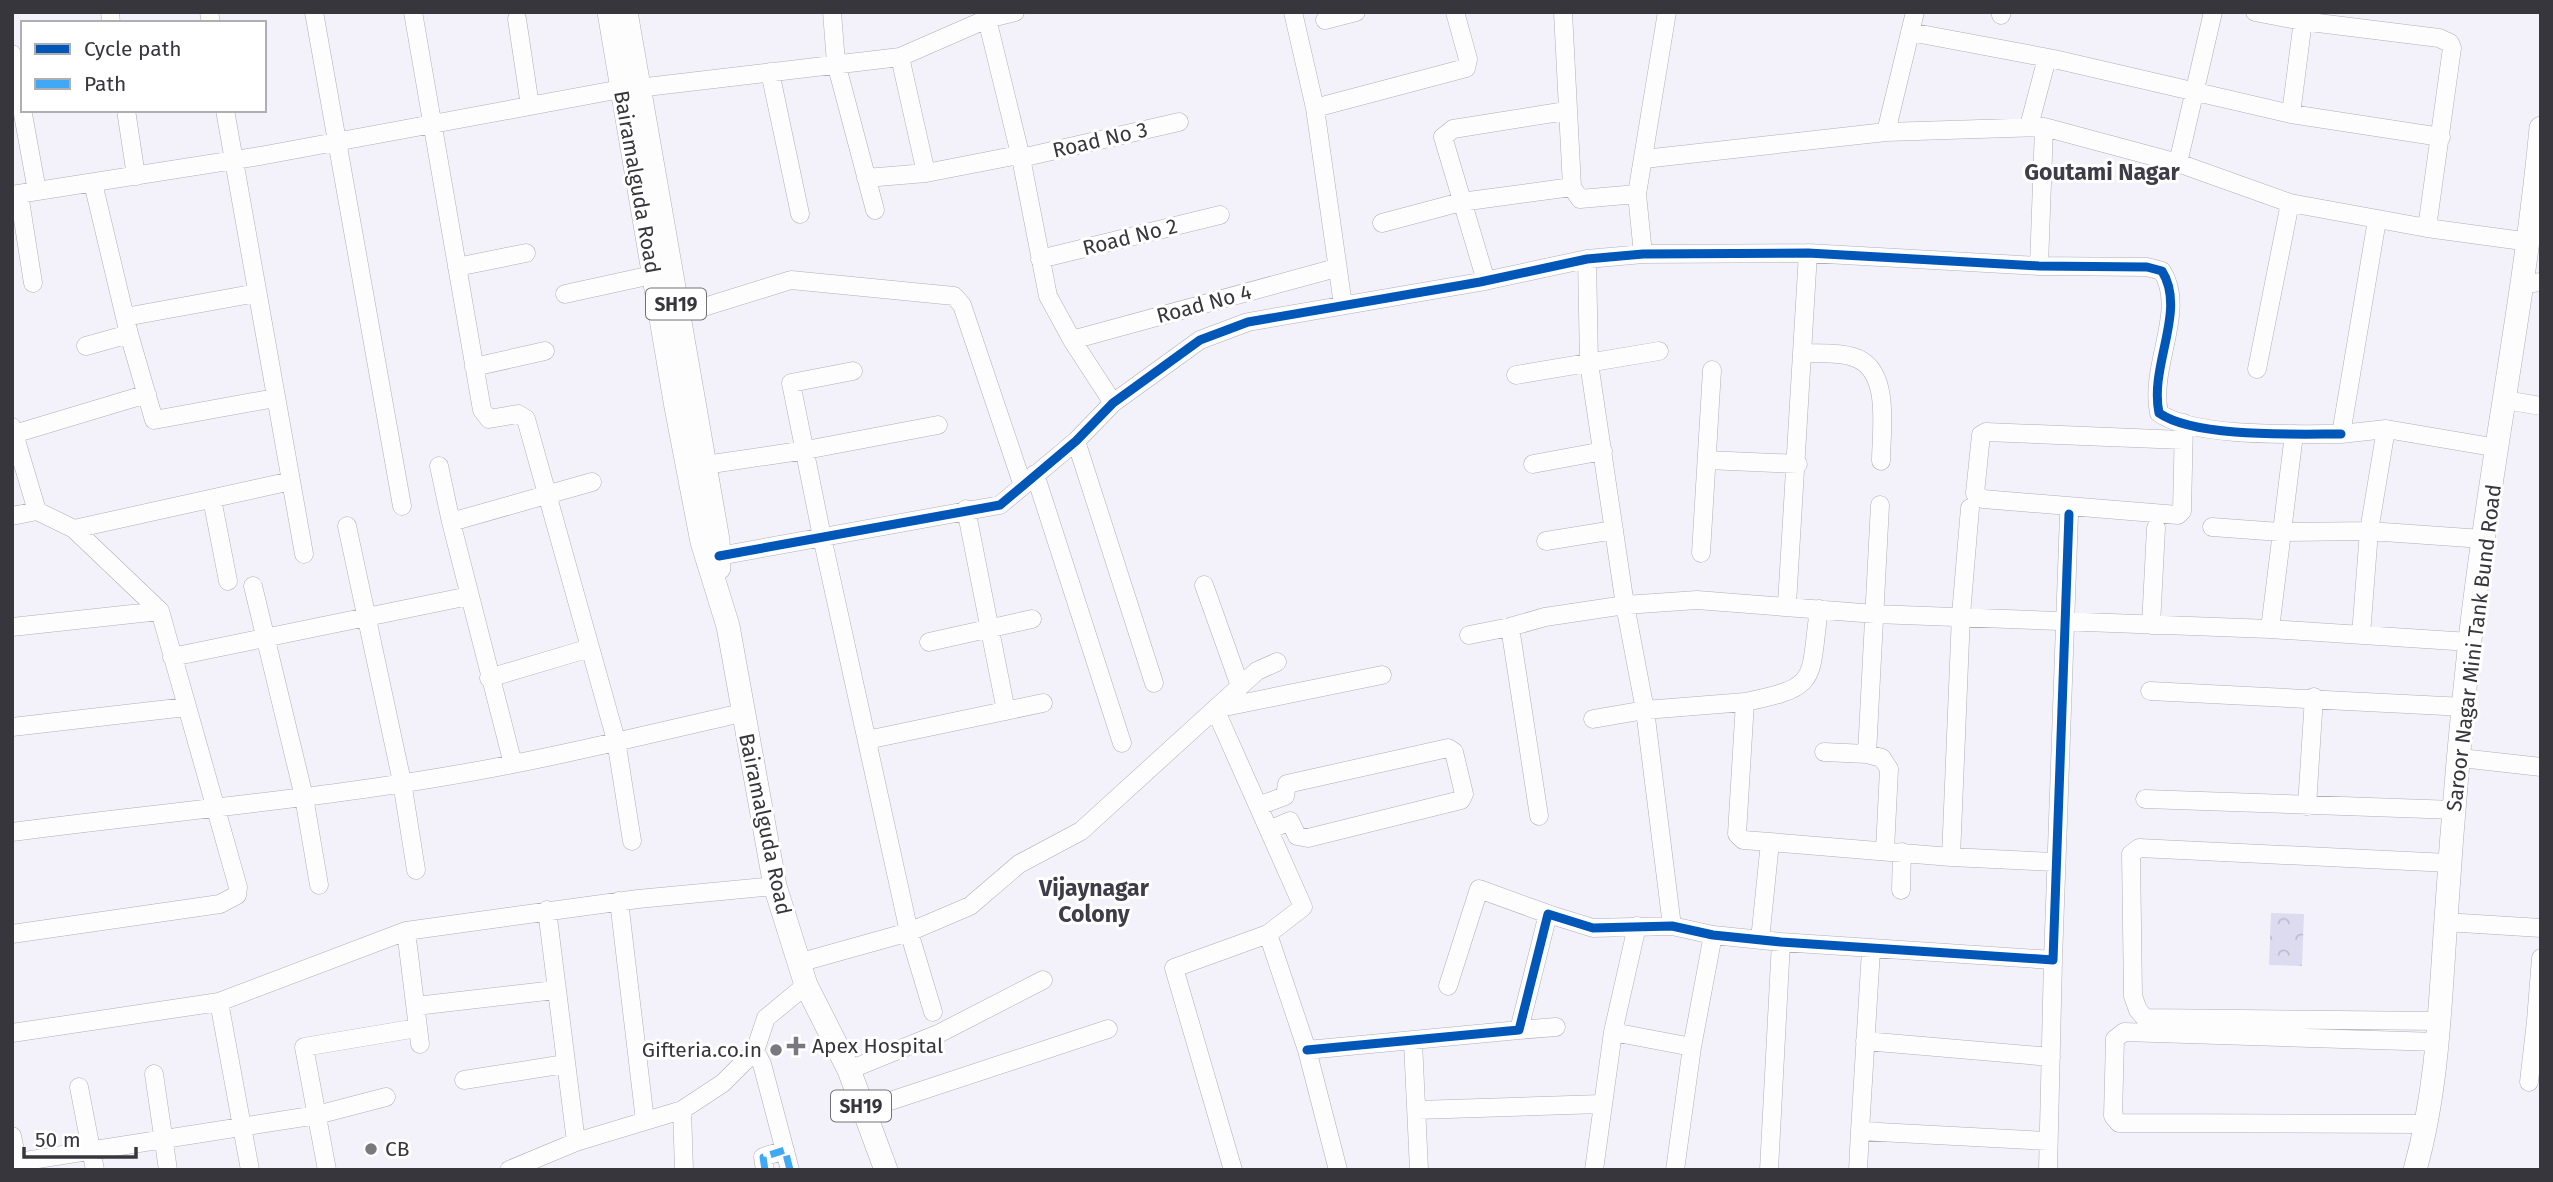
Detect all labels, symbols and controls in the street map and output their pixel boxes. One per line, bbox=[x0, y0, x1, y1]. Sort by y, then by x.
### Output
legend bbox=[21, 21, 266, 112]
text: Cycle path bbox=[84, 36, 182, 62]
text: Path bbox=[84, 71, 126, 97]
street label: Bairamalguda Road bbox=[608, 89, 666, 275]
street label: Road No 3 bbox=[1050, 116, 1150, 164]
district label: Goutami Nagar bbox=[2024, 158, 2181, 186]
street label: Road No 2 bbox=[1080, 213, 1180, 261]
street label: Road No 4 bbox=[1154, 279, 1254, 329]
road number: SH19 bbox=[646, 288, 706, 320]
street label: Saroor Nagar Mini Tank Bund Road bbox=[2441, 483, 2507, 813]
street label: Bairamalguda Road bbox=[733, 731, 797, 917]
district label: Vijaynagar Colony bbox=[1038, 874, 1150, 928]
place label: Apex Hospital bbox=[812, 1033, 943, 1059]
marker: Apex Hospital bbox=[786, 1036, 806, 1056]
place label: Gifteria.co.in bbox=[642, 1037, 762, 1063]
marker: Gifteria.co.in bbox=[768, 1042, 784, 1058]
road number: SH19 bbox=[831, 1090, 891, 1122]
scale bar bbox=[24, 1116, 136, 1160]
text: 50 m bbox=[35, 1127, 81, 1153]
place label: CB bbox=[385, 1136, 410, 1162]
marker: CB bbox=[363, 1141, 379, 1157]

